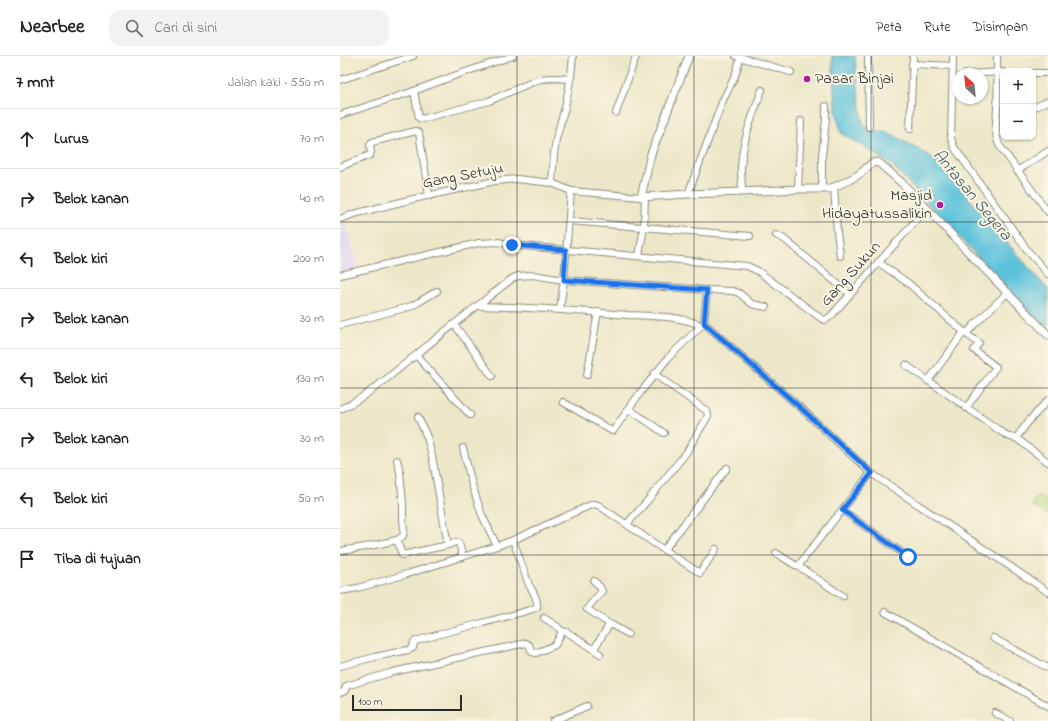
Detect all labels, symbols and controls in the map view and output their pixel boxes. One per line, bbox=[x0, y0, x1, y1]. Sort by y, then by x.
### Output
search box bbox=[109, 10, 389, 46]
text: Nearbee bbox=[20, 14, 85, 41]
icon: search bbox=[123, 17, 145, 39]
text: Cari di sini bbox=[155, 17, 217, 39]
text: Peta bbox=[876, 17, 902, 38]
text: Rute bbox=[924, 17, 951, 38]
text: Disimpan bbox=[973, 17, 1028, 38]
place label: Pasar Binjai bbox=[815, 67, 894, 91]
north arrow bbox=[952, 68, 988, 104]
map controls bbox=[1000, 68, 1036, 140]
button: + bbox=[1000, 68, 1036, 104]
text: 7 mnt bbox=[16, 70, 55, 95]
text: Jalan kaki · 550 m bbox=[228, 73, 324, 92]
marker: Pasar Binjai bbox=[802, 74, 812, 84]
button: − bbox=[1000, 104, 1036, 140]
icon: ahead bbox=[16, 128, 38, 150]
text: Lurus bbox=[54, 128, 89, 150]
text: 70 m bbox=[300, 129, 324, 148]
water label: Antasan Segera bbox=[926, 144, 1018, 247]
street label: Gang Setuju bbox=[420, 156, 506, 196]
place label: Masjid Hidayatussalikin bbox=[822, 184, 932, 226]
icon: right bbox=[16, 188, 38, 210]
text: Belok kanan bbox=[54, 188, 129, 210]
text: 40 m bbox=[300, 189, 324, 208]
marker: Masjid Hidayatussalikin bbox=[935, 200, 945, 210]
route end bbox=[503, 236, 521, 254]
street label: Gang Sukun bbox=[815, 236, 887, 312]
icon: left bbox=[16, 248, 38, 270]
text: Belok kiri bbox=[54, 248, 108, 270]
text: 200 m bbox=[293, 249, 324, 268]
icon: right bbox=[16, 308, 38, 330]
text: Belok kanan bbox=[54, 308, 129, 330]
text: 30 m bbox=[300, 309, 324, 328]
icon: left bbox=[16, 368, 38, 390]
text: Belok kiri bbox=[54, 368, 108, 390]
text: 130 m bbox=[296, 369, 324, 388]
icon: right bbox=[16, 428, 38, 450]
text: Belok kanan bbox=[54, 428, 129, 450]
text: 30 m bbox=[300, 429, 324, 448]
icon: left bbox=[16, 488, 38, 510]
text: Belok kiri bbox=[54, 488, 108, 510]
text: 50 m bbox=[298, 489, 324, 508]
icon: arrive bbox=[16, 548, 38, 570]
text: Tiba di tujuan bbox=[54, 548, 141, 570]
route start bbox=[899, 548, 917, 566]
scale bar bbox=[352, 693, 462, 712]
text: 100 m bbox=[358, 694, 382, 710]

